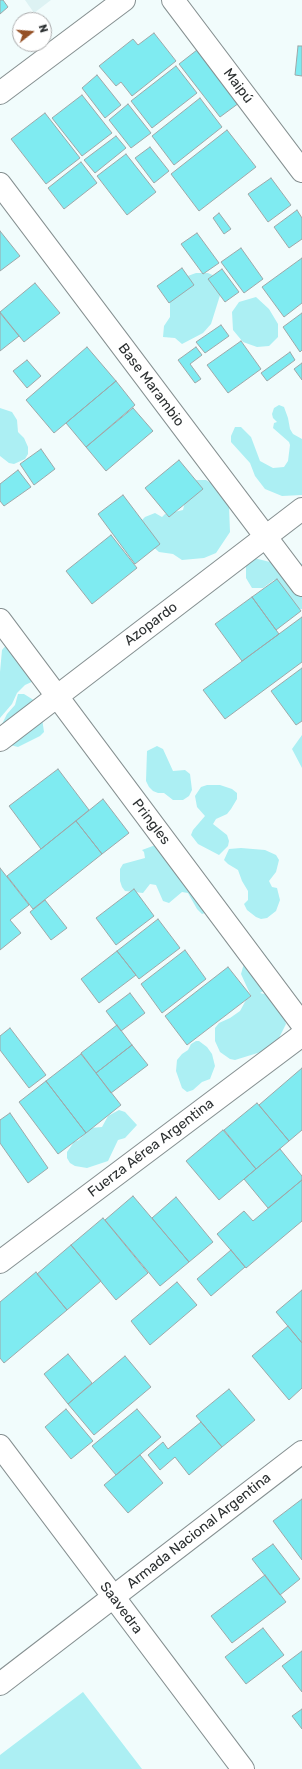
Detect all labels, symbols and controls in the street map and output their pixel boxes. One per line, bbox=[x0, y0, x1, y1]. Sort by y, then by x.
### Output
north arrow bbox=[12, 12, 52, 52]
text: N bbox=[36, 23, 50, 34]
street label: Maipú bbox=[220, 65, 256, 107]
street label: Base Marambio bbox=[114, 340, 188, 430]
street label: Azopardo bbox=[121, 599, 181, 649]
street label: Pringles bbox=[128, 796, 174, 848]
street label: Fuerza Aérea Argentina bbox=[85, 1095, 217, 1201]
street label: Armada Nacional Argentina bbox=[124, 1470, 274, 1592]
street label: Saavedra bbox=[96, 1579, 146, 1637]

